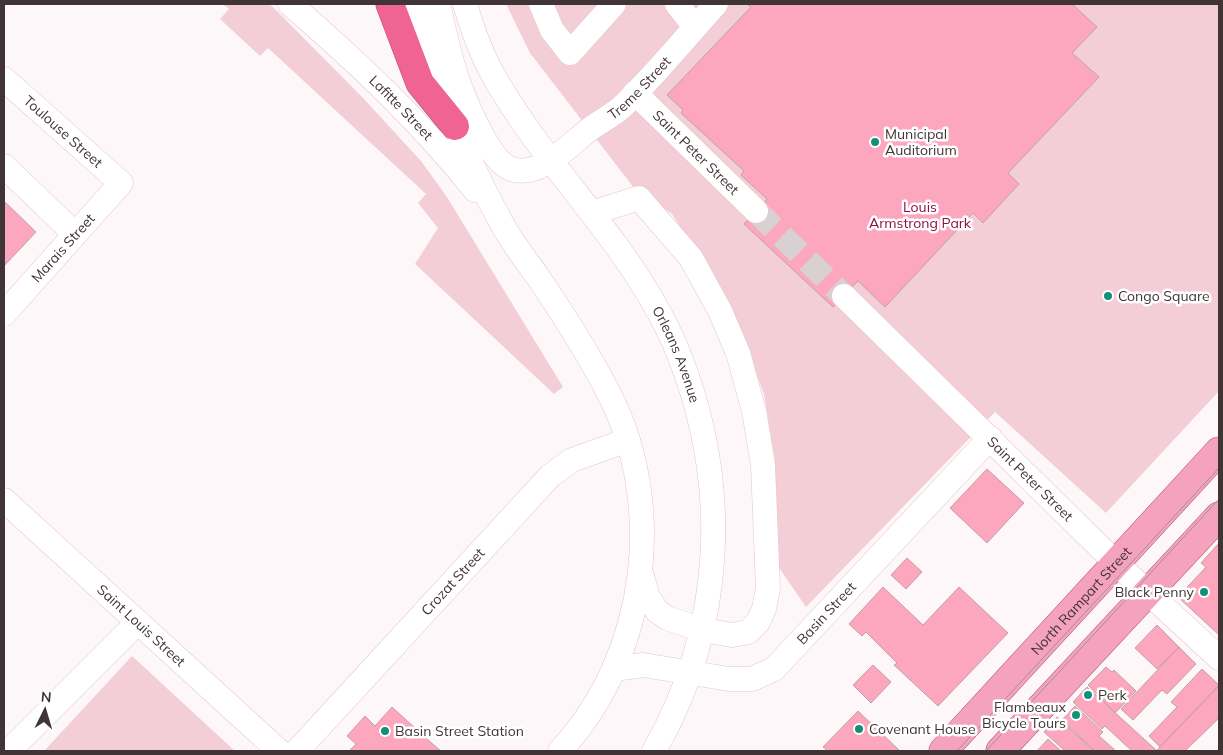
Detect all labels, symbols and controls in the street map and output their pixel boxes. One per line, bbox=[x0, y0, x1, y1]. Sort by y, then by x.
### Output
street label: Treme Street bbox=[604, 52, 675, 124]
street label: Lafitte Street bbox=[365, 71, 437, 144]
street label: Toulouse Street bbox=[20, 92, 106, 171]
street label: Saint Peter Street bbox=[649, 106, 743, 199]
place label: Municipal Auditorium bbox=[885, 125, 957, 159]
marker: Municipal Auditorium bbox=[869, 136, 881, 148]
park label: Louis Armstrong Park bbox=[869, 198, 972, 232]
street label: Marais Street bbox=[27, 210, 99, 286]
place label: Congo Square bbox=[1118, 287, 1210, 305]
marker: Congo Square bbox=[1102, 290, 1114, 302]
street label: Orleans Avenue bbox=[648, 303, 704, 405]
street label: Saint Peter Street bbox=[983, 433, 1077, 525]
street label: North Rampart Street bbox=[1027, 543, 1135, 659]
street label: Crozat Street bbox=[417, 544, 488, 619]
street label: Basin Street bbox=[793, 578, 860, 648]
street label: Saint Louis Street bbox=[93, 580, 189, 670]
place label: Black Penny bbox=[1115, 583, 1195, 601]
marker: Black Penny bbox=[1198, 586, 1210, 598]
north arrow bbox=[20, 685, 70, 735]
place label: Perk bbox=[1098, 686, 1127, 704]
text: N bbox=[40, 688, 52, 706]
marker: Perk bbox=[1082, 689, 1094, 701]
place label: Flambeaux Bicycle Tours bbox=[982, 698, 1066, 732]
marker: Flambeaux Bicycle Tours bbox=[1070, 709, 1082, 721]
place label: Covenant House bbox=[869, 720, 976, 738]
place label: Basin Street Station bbox=[395, 722, 524, 740]
marker: Covenant House bbox=[853, 723, 865, 735]
marker: Basin Street Station bbox=[379, 725, 391, 737]

